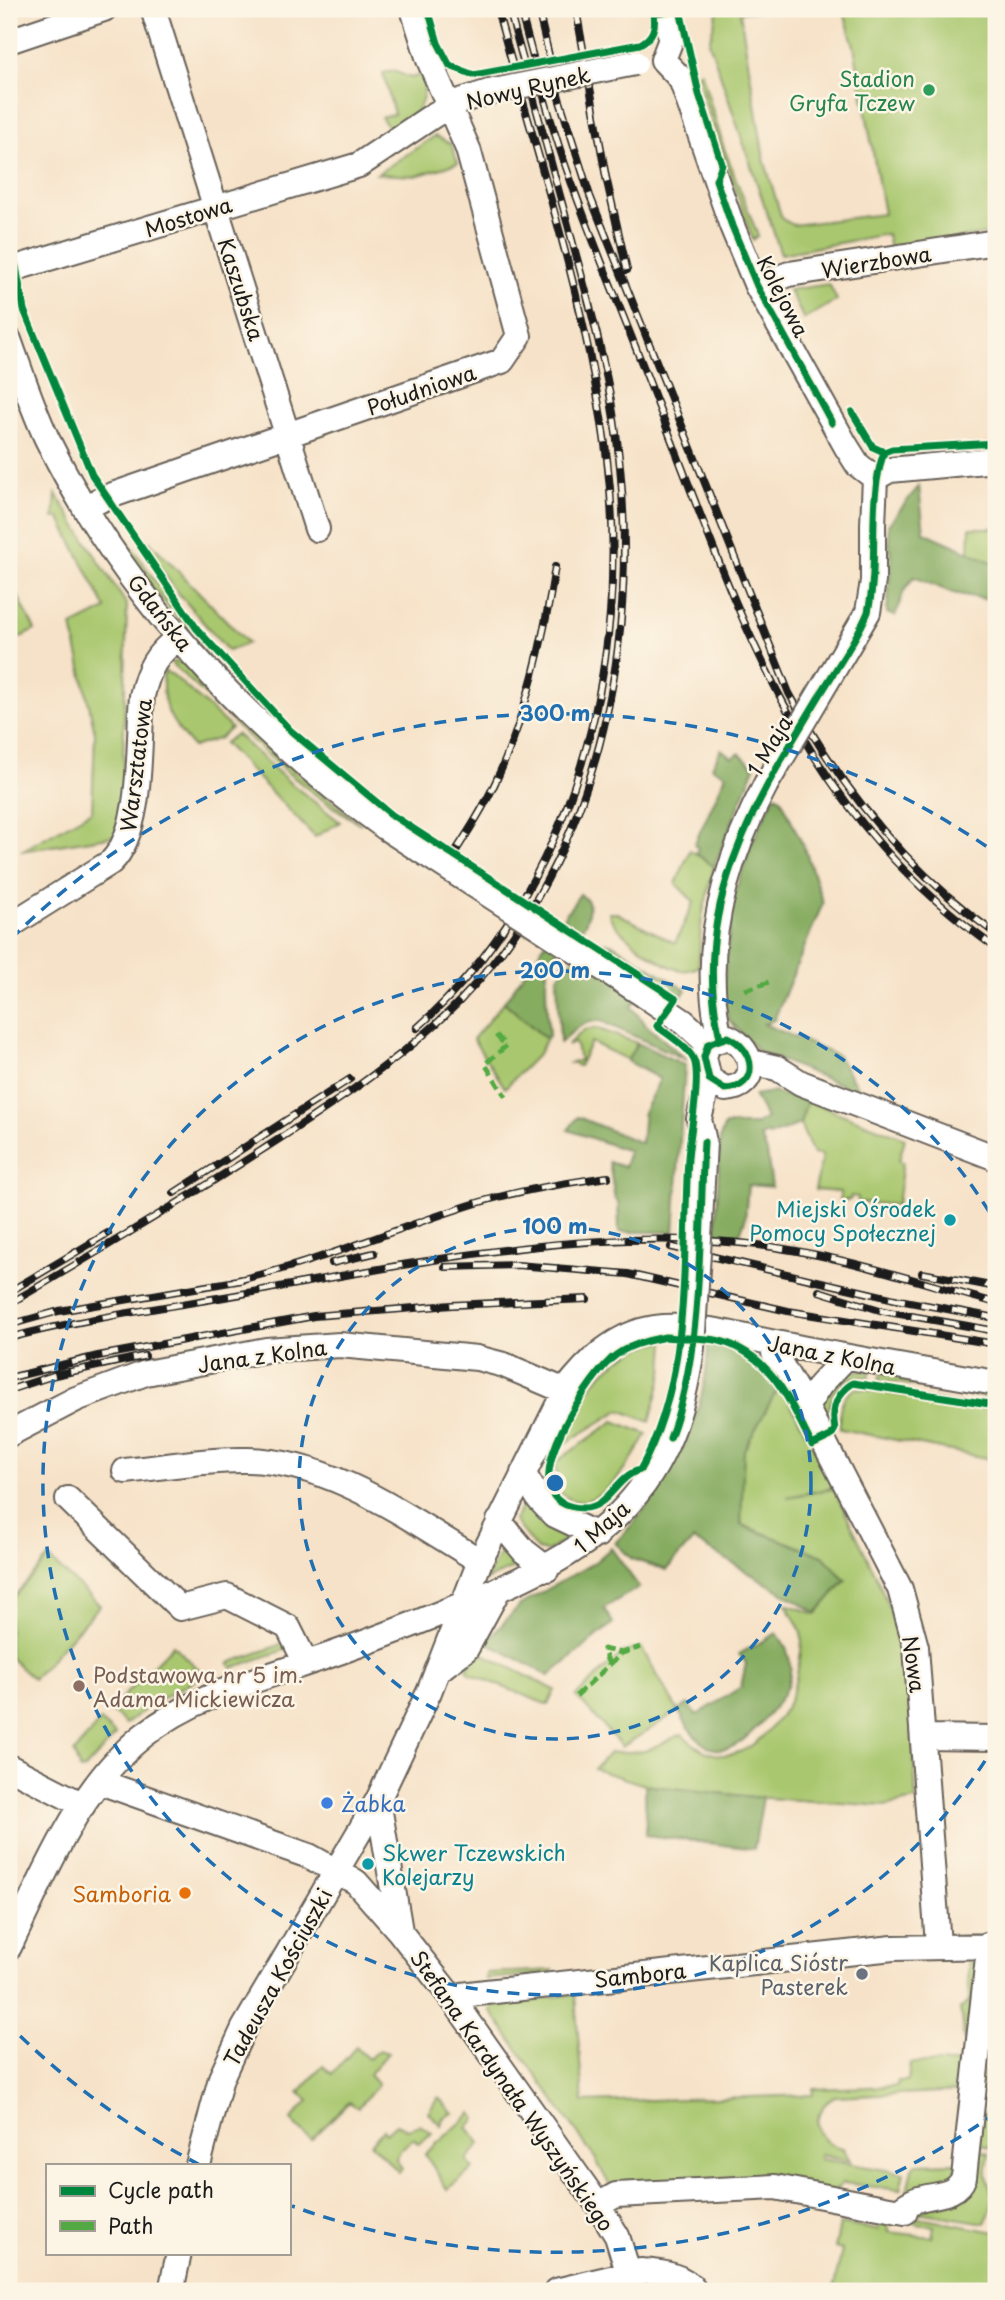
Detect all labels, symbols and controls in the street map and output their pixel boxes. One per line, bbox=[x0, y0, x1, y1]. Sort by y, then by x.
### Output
street label: Nowy Rynek bbox=[463, 57, 594, 117]
place label: Stadion Gryfa Tczew bbox=[789, 62, 916, 118]
marker: Stadion Gryfa Tczew bbox=[921, 82, 937, 98]
street label: Mostowa bbox=[140, 188, 236, 244]
street label: Kaszubska bbox=[210, 233, 274, 345]
street label: Wierzbowa bbox=[819, 237, 933, 285]
street label: Kolejowa bbox=[750, 250, 818, 342]
street label: Południowa bbox=[362, 355, 480, 423]
street label: Gdańska bbox=[121, 567, 201, 657]
text: 300 m bbox=[520, 696, 590, 728]
street label: Warsztatowa bbox=[111, 697, 159, 833]
street label: 1 Maja bbox=[738, 708, 800, 781]
text: 200 m bbox=[520, 953, 590, 985]
place label: Miejski Ośrodek Pomocy Społecznej bbox=[749, 1192, 936, 1248]
text: 100 m bbox=[522, 1209, 588, 1241]
marker: Miejski Ośrodek Pomocy Społecznej bbox=[942, 1212, 958, 1228]
street label: Jana z Kolna bbox=[765, 1326, 899, 1382]
street label: Jana z Kolna bbox=[195, 1330, 329, 1380]
centre of rings bbox=[543, 1471, 567, 1495]
street label: 1 Maja bbox=[566, 1492, 637, 1560]
street label: Nowa bbox=[895, 1634, 935, 1694]
place label: Podstawowa nr 5 im. Adama Mickiewicza bbox=[93, 1658, 303, 1714]
marker: Podstawowa nr 5 im. Adama Mickiewicza bbox=[71, 1678, 87, 1694]
place label: Żabka bbox=[341, 1787, 405, 1819]
marker: Żabka bbox=[319, 1795, 335, 1811]
place label: Skwer Tczewskich Kolejarzy bbox=[382, 1836, 566, 1892]
marker: Skwer Tczewskich Kolejarzy bbox=[360, 1856, 376, 1872]
place label: Samboria bbox=[72, 1877, 172, 1909]
street label: Tadeusza Kościuszki bbox=[215, 1882, 339, 2072]
marker: Samboria bbox=[177, 1885, 193, 1901]
street label: Stefana Kardynała Wyszyńskiego bbox=[403, 1943, 623, 2237]
place label: Kaplica Sióstr Pasterek bbox=[709, 1946, 848, 2002]
street label: Sambora bbox=[592, 1953, 688, 1995]
marker: Kaplica Sióstr Pasterek bbox=[854, 1966, 870, 1982]
legend bbox=[46, 2164, 290, 2254]
text: Cycle path bbox=[108, 2173, 214, 2205]
text: Path bbox=[108, 2209, 153, 2241]

